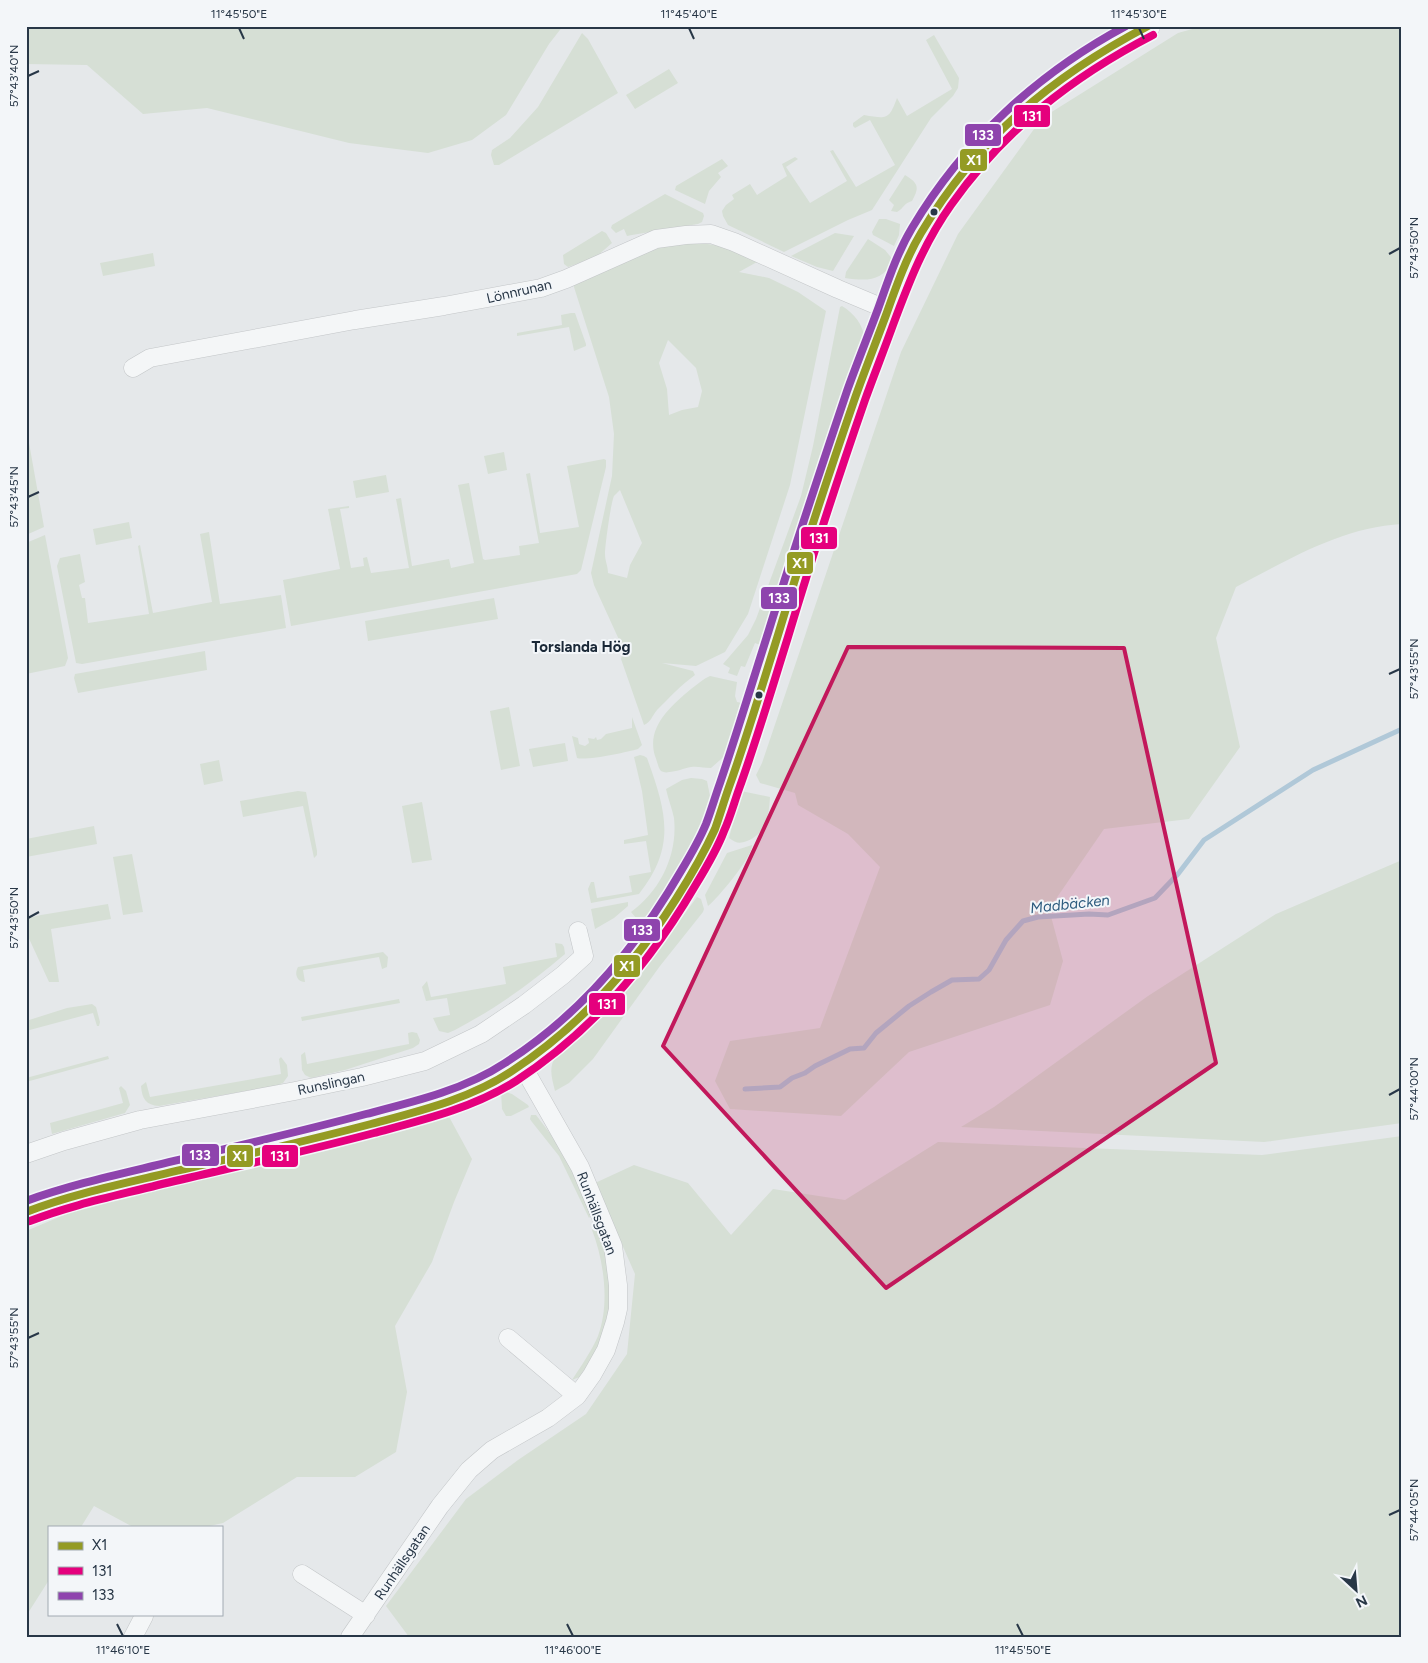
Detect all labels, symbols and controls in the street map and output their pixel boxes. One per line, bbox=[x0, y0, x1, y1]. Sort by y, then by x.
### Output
text: 11°45'50"E bbox=[211, 7, 267, 21]
text: 11°45'40"E bbox=[660, 7, 718, 21]
text: 11°45'30"E bbox=[1111, 7, 1167, 21]
text: 57°43'40"N bbox=[7, 45, 21, 107]
line badge: 131 bbox=[1013, 104, 1051, 128]
text: 131 bbox=[1022, 108, 1042, 125]
line badge: 133 bbox=[964, 123, 1002, 147]
text: 133 bbox=[972, 127, 994, 144]
line badge: X1 bbox=[959, 148, 988, 172]
text: X1 bbox=[966, 152, 982, 169]
unlabelled marker bbox=[929, 207, 939, 217]
text: 57°43'50"N bbox=[1407, 217, 1421, 279]
street label: Lönnrunan bbox=[485, 276, 554, 307]
text: 57°43'45"N bbox=[7, 466, 21, 528]
line badge: 131 bbox=[800, 526, 838, 550]
text: 131 bbox=[809, 530, 829, 547]
line badge: X1 bbox=[786, 551, 814, 575]
text: X1 bbox=[792, 555, 808, 572]
line badge: 133 bbox=[760, 586, 798, 610]
text: 133 bbox=[768, 590, 790, 607]
district label: Torslanda Hög bbox=[532, 638, 630, 656]
text: 57°43'55"N bbox=[1407, 638, 1421, 700]
unlabelled marker bbox=[754, 690, 764, 700]
text: 57°43'50"N bbox=[7, 887, 21, 949]
water label: Madbäcken bbox=[1029, 891, 1111, 917]
line badge: 133 bbox=[623, 918, 661, 942]
text: 133 bbox=[631, 922, 653, 939]
line badge: X1 bbox=[613, 954, 641, 978]
text: X1 bbox=[619, 958, 635, 975]
line badge: 131 bbox=[588, 992, 626, 1016]
text: 131 bbox=[597, 996, 617, 1013]
text: 57°44'00"N bbox=[1407, 1057, 1421, 1121]
street label: Runslingan bbox=[296, 1068, 366, 1099]
line badge: 133 bbox=[181, 1143, 220, 1167]
line badge: X1 bbox=[226, 1144, 254, 1168]
line badge: 131 bbox=[261, 1144, 299, 1168]
text: 133 bbox=[189, 1147, 211, 1164]
text: X1 bbox=[232, 1148, 248, 1165]
text: 131 bbox=[270, 1148, 290, 1165]
street label: Runhällsgatan bbox=[573, 1169, 620, 1257]
text: 57°43'55"N bbox=[7, 1307, 21, 1369]
text: 57°44'05"N bbox=[1407, 1479, 1421, 1541]
street label: Runhällsgatan bbox=[371, 1521, 434, 1603]
legend bbox=[48, 1526, 222, 1616]
text: X1 bbox=[92, 1536, 107, 1554]
text: 131 bbox=[92, 1562, 113, 1580]
north arrow bbox=[1330, 1566, 1380, 1616]
text: 133 bbox=[92, 1586, 115, 1604]
text: N bbox=[1353, 1591, 1370, 1611]
text: 11°46'10"E bbox=[96, 1643, 150, 1657]
text: 11°46'00"E bbox=[544, 1643, 602, 1657]
text: 11°45'50"E bbox=[995, 1643, 1051, 1657]

